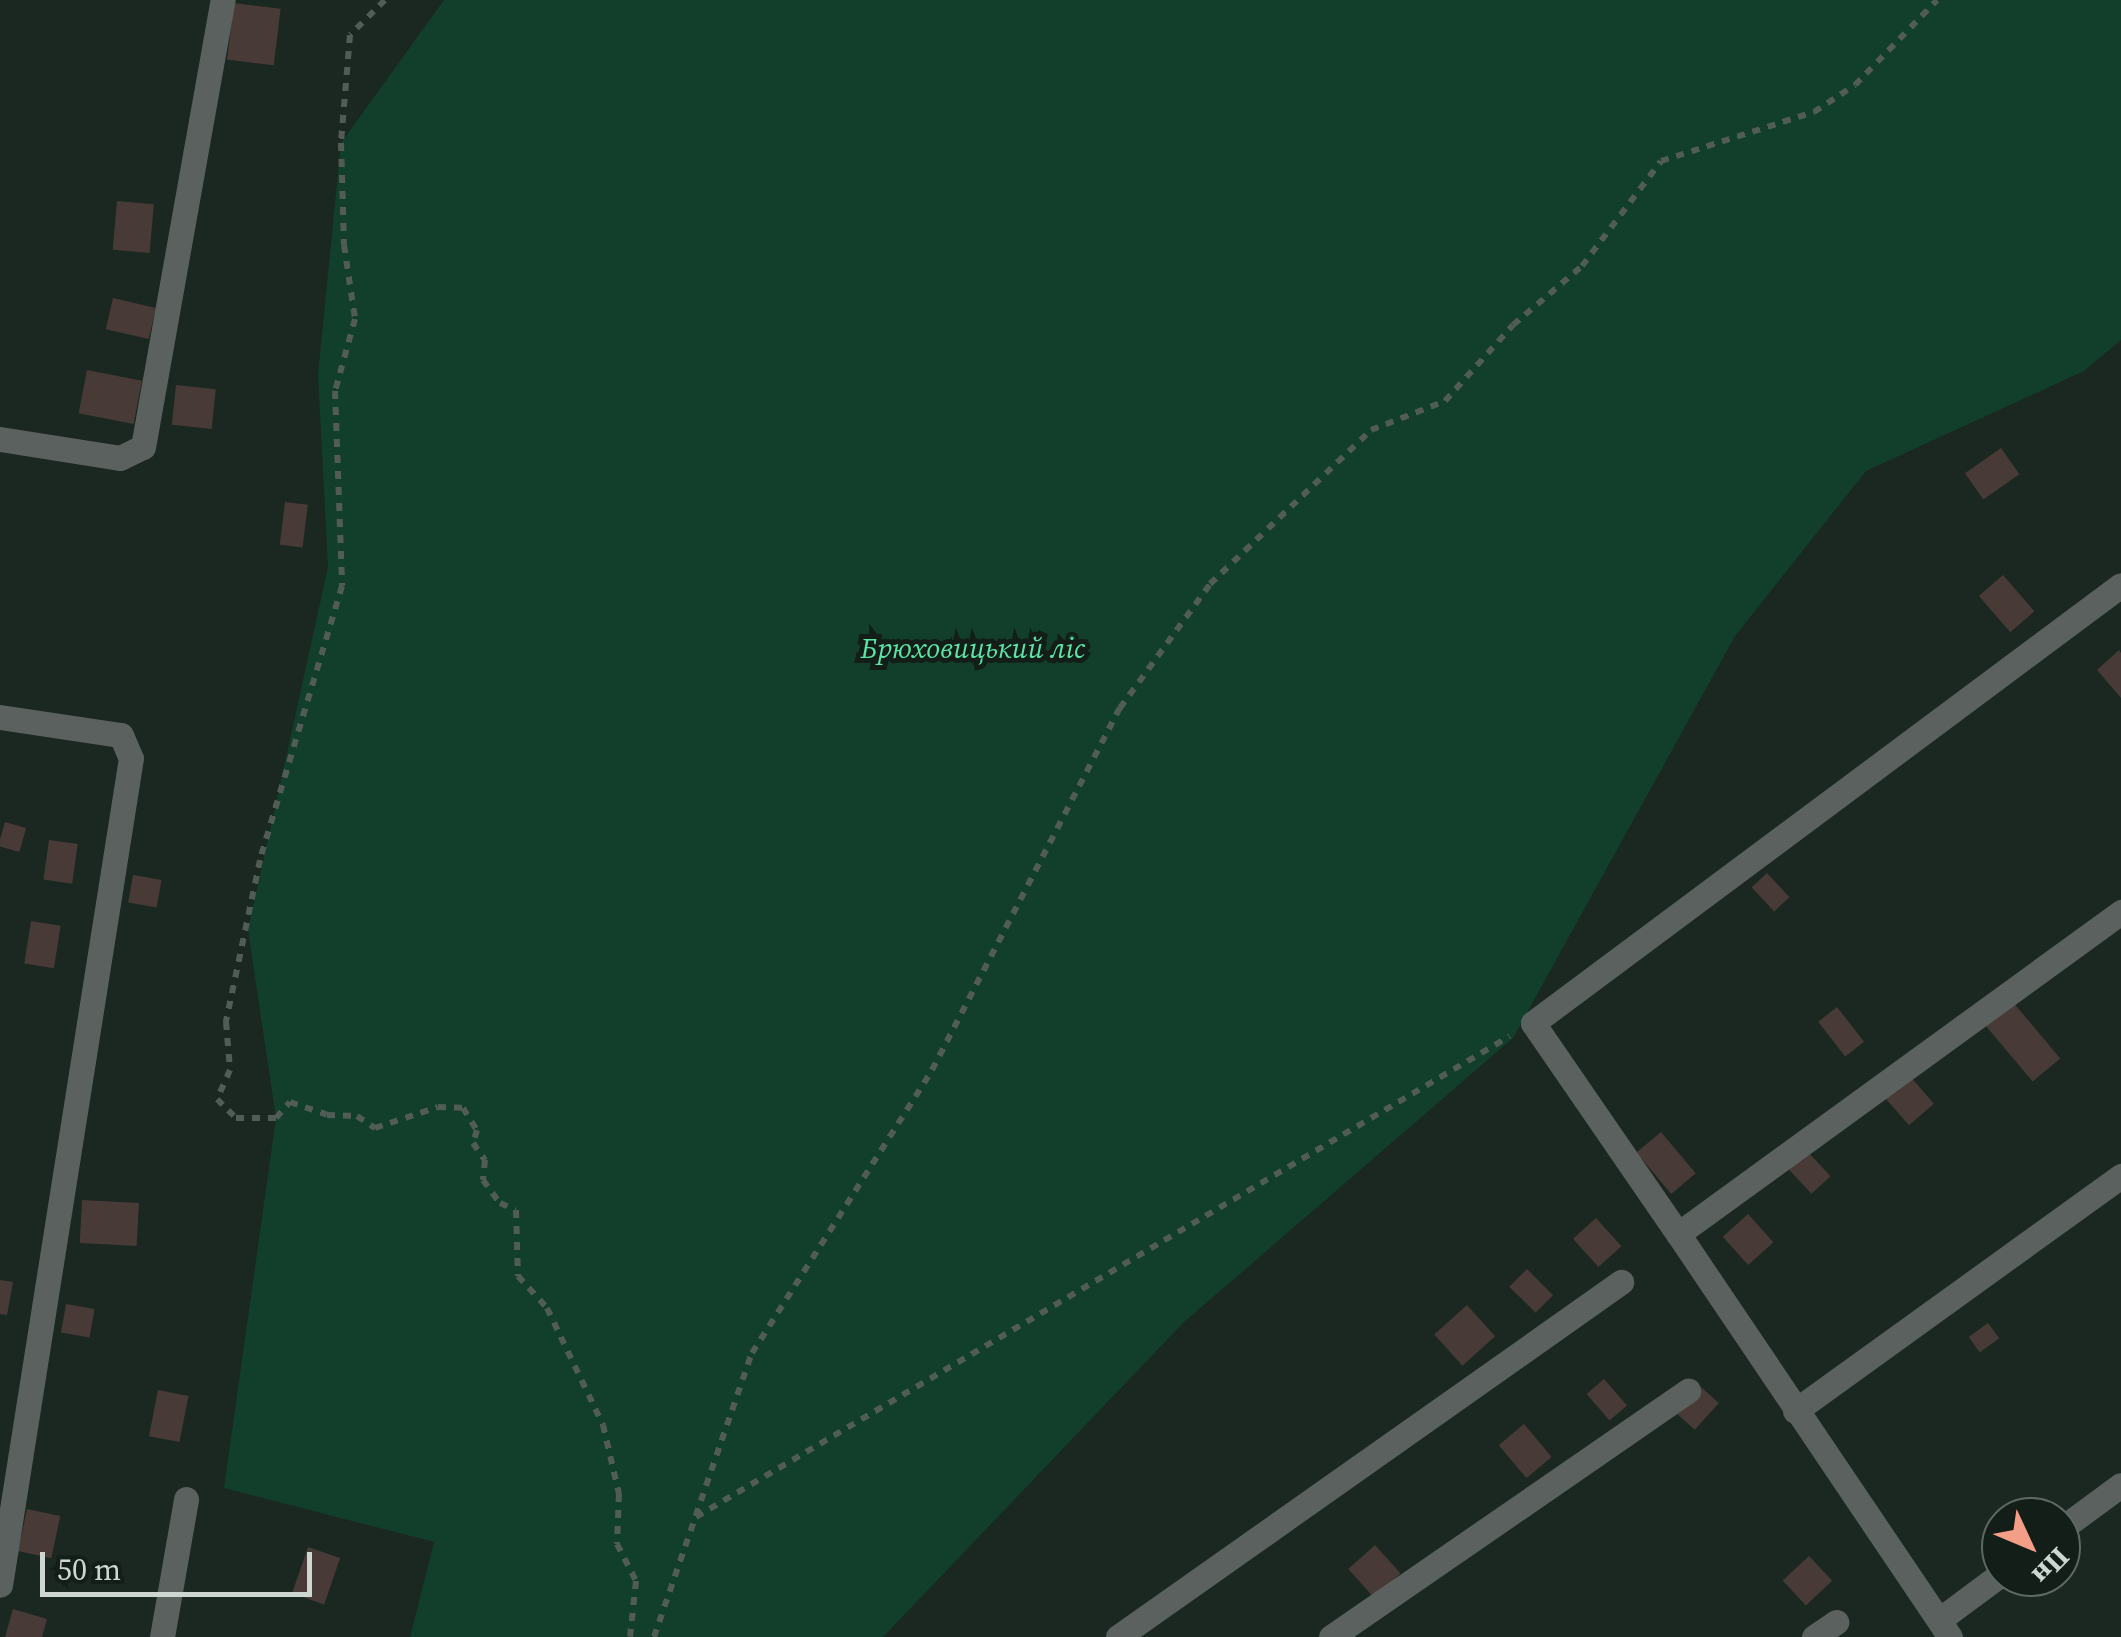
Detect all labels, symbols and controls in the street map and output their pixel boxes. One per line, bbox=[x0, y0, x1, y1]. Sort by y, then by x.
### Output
park label: Брюховицький ліс bbox=[861, 631, 1085, 665]
north arrow bbox=[1981, 1497, 2081, 1597]
scale bar bbox=[45, 1532, 318, 1594]
text: Пн bbox=[2024, 1539, 2078, 1594]
text: 50 m bbox=[57, 1549, 121, 1590]

